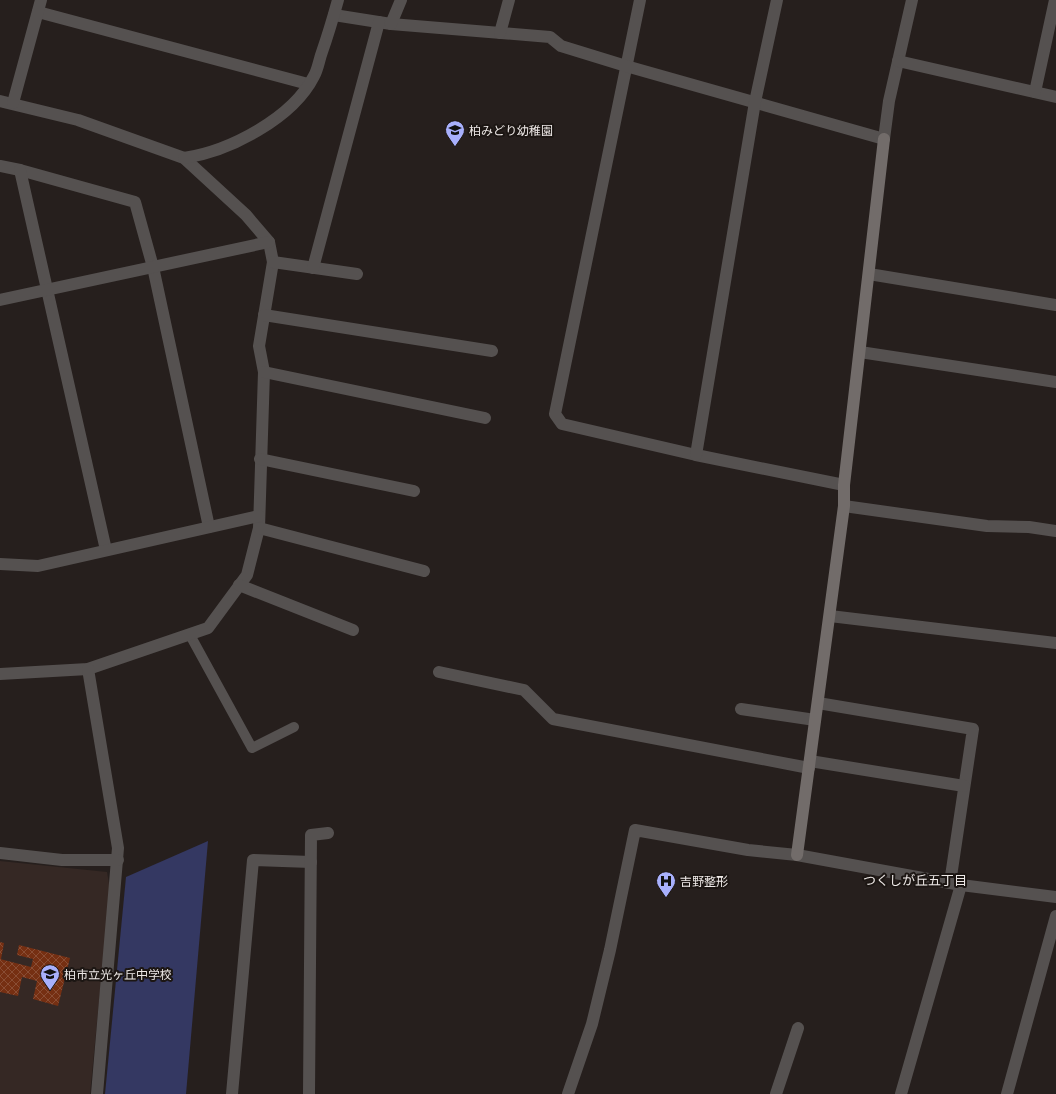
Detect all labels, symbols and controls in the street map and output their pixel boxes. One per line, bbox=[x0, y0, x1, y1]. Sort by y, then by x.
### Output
school or university icon: 柏みどり幼稚園 bbox=[444, 119, 466, 147]
place label: 柏みどり幼稚園 bbox=[469, 123, 553, 138]
hospital icon: 吉野整形 bbox=[655, 870, 677, 898]
district label: つくしが丘五丁目 bbox=[863, 872, 967, 889]
place label: 吉野整形 bbox=[680, 874, 728, 889]
school or university icon: 柏市立光ヶ丘中学校 bbox=[39, 963, 61, 991]
place label: 柏市立光ヶ丘中学校 bbox=[64, 967, 172, 982]

